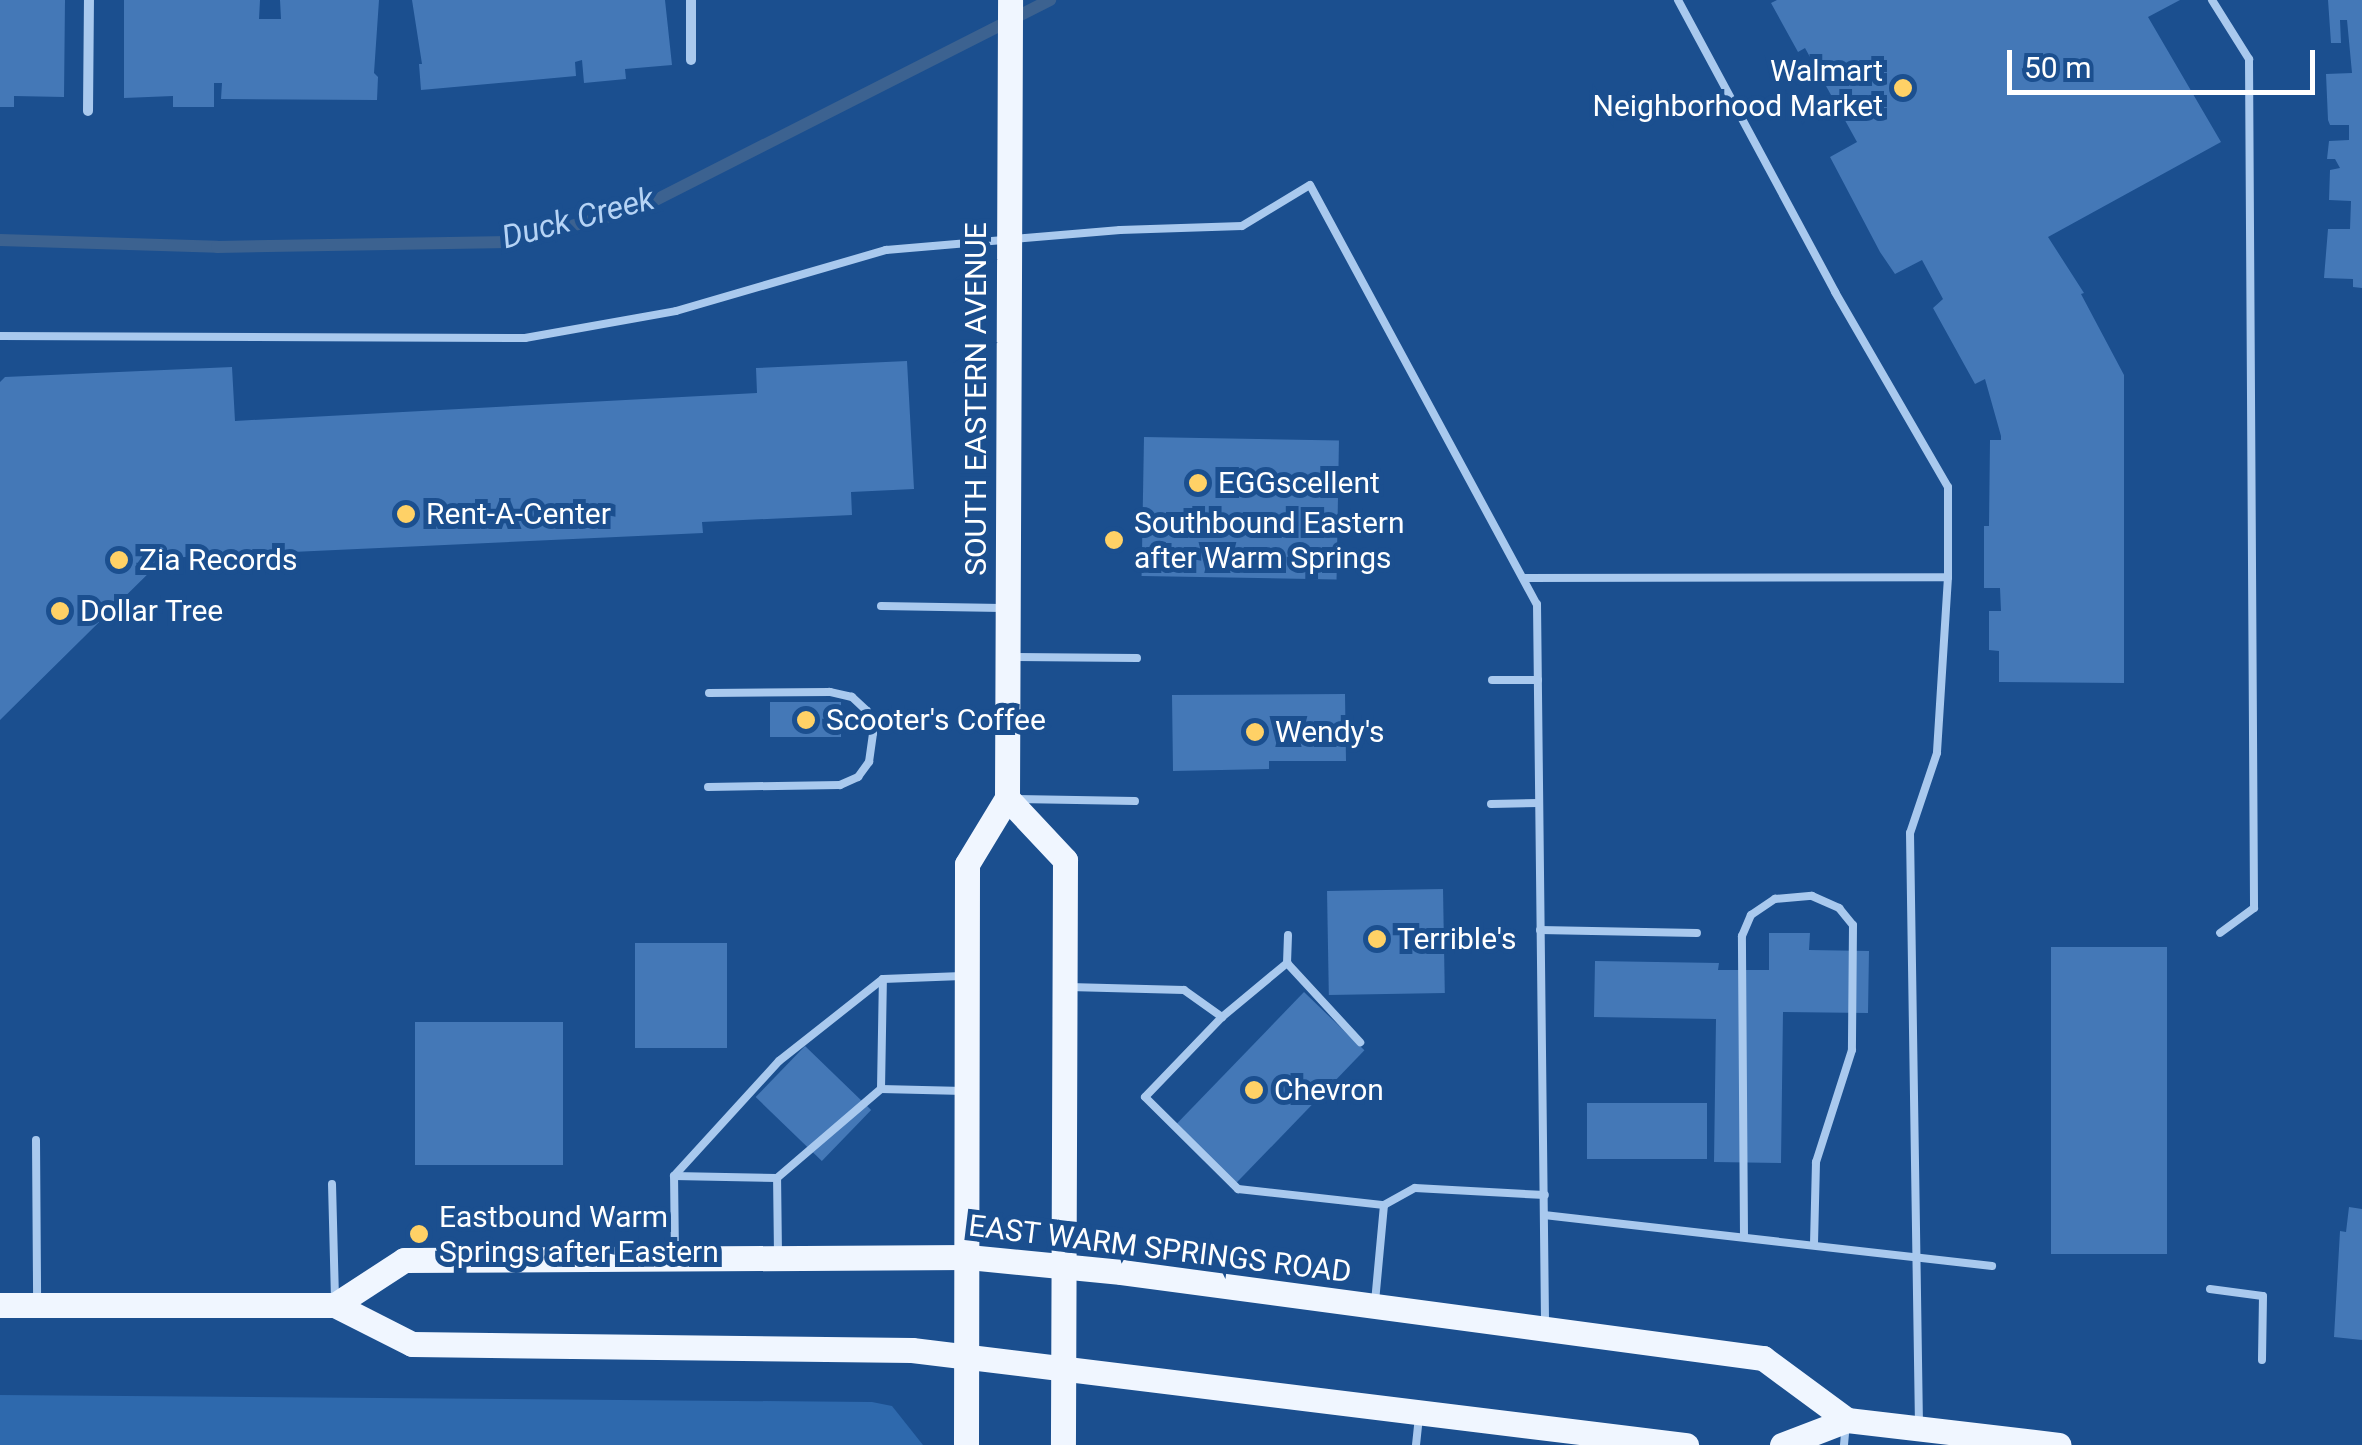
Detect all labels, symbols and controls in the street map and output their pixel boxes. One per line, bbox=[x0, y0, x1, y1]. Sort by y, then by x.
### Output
scale bar bbox=[2012, 30, 2320, 92]
text: 50 m bbox=[2024, 50, 2091, 85]
place label: Walmart Neighborhood Market bbox=[1592, 53, 1883, 124]
marker: Walmart Neighborhood Market bbox=[1892, 77, 1914, 99]
water label: Duck Creek bbox=[497, 179, 659, 257]
street label: SOUTH EASTERN AVENUE bbox=[958, 222, 994, 576]
place label: EGGscellent bbox=[1218, 465, 1380, 501]
marker: EGGscellent bbox=[1187, 472, 1209, 494]
place label: Rent-A-Center bbox=[426, 496, 611, 532]
marker: Rent-A-Center bbox=[395, 503, 417, 525]
place label: Southbound Eastern after Warm Springs bbox=[1134, 505, 1405, 576]
marker: Southbound Eastern after Warm Springs bbox=[1103, 529, 1125, 551]
place label: Zia Records bbox=[139, 542, 298, 578]
marker: Zia Records bbox=[108, 549, 130, 571]
place label: Dollar Tree bbox=[80, 593, 224, 629]
marker: Dollar Tree bbox=[49, 600, 71, 622]
place label: Scooter's Coffee bbox=[826, 702, 1046, 738]
marker: Scooter's Coffee bbox=[795, 709, 817, 731]
place label: Wendy's bbox=[1275, 714, 1385, 750]
marker: Wendy's bbox=[1244, 721, 1266, 743]
place label: Terrible's bbox=[1397, 921, 1516, 957]
marker: Terrible's bbox=[1366, 928, 1388, 950]
place label: Chevron bbox=[1274, 1072, 1384, 1108]
marker: Chevron bbox=[1243, 1079, 1265, 1101]
place label: Eastbound Warm Springs after Eastern bbox=[439, 1199, 719, 1270]
street label: EAST WARM SPRINGS ROAD bbox=[966, 1208, 1354, 1290]
marker: Eastbound Warm Springs after Eastern bbox=[408, 1223, 430, 1245]

